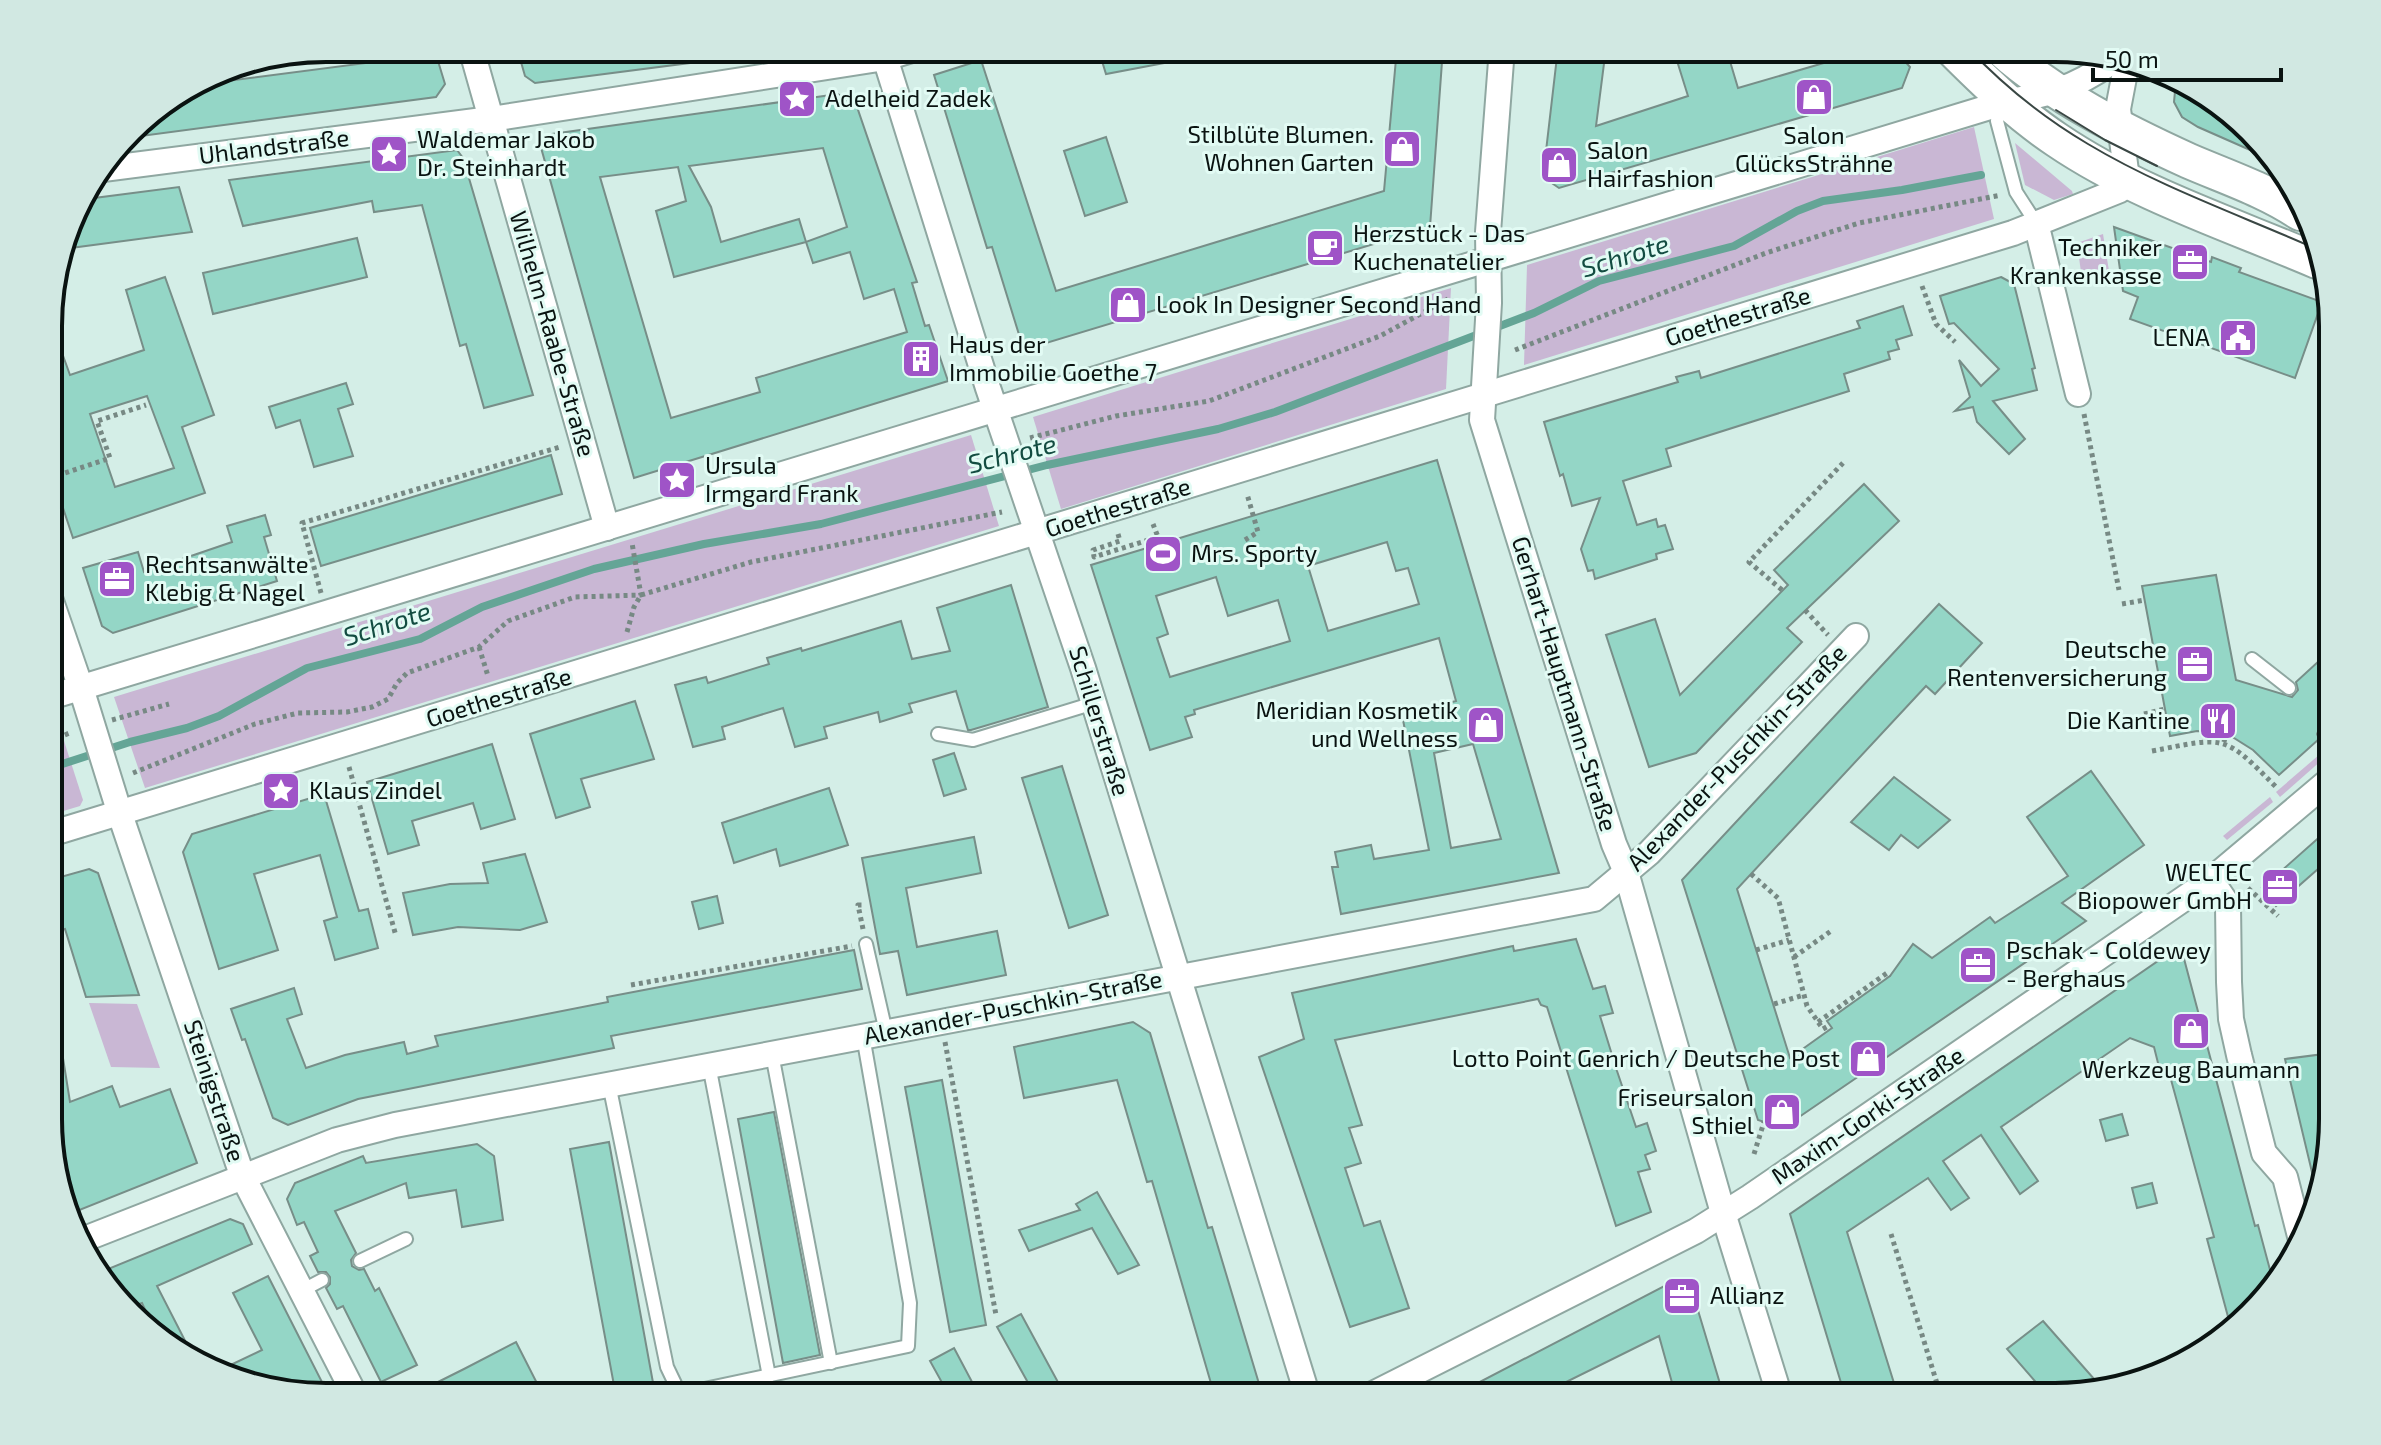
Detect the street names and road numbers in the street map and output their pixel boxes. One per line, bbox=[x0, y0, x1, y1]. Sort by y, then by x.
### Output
street label: Uhlandstraße bbox=[197, 122, 351, 169]
street label: Wilhelm-Raabe-Straße bbox=[504, 207, 602, 460]
street label: Goethestraße bbox=[1661, 280, 1814, 351]
street label: Goethestraße bbox=[1041, 471, 1194, 542]
street label: Gerhart-Hauptmann-Straße bbox=[1507, 533, 1624, 835]
street label: Alexander-Puschkin-Straße bbox=[1620, 638, 1852, 876]
street label: Schillerstraße bbox=[1064, 642, 1137, 799]
street label: Goethestraße bbox=[422, 661, 575, 732]
street label: Alexander-Puschkin-Straße bbox=[861, 963, 1164, 1050]
street label: Steinigstraße bbox=[179, 1016, 252, 1165]
street label: Maxim-Gorki-Straße bbox=[1765, 1040, 1969, 1190]

